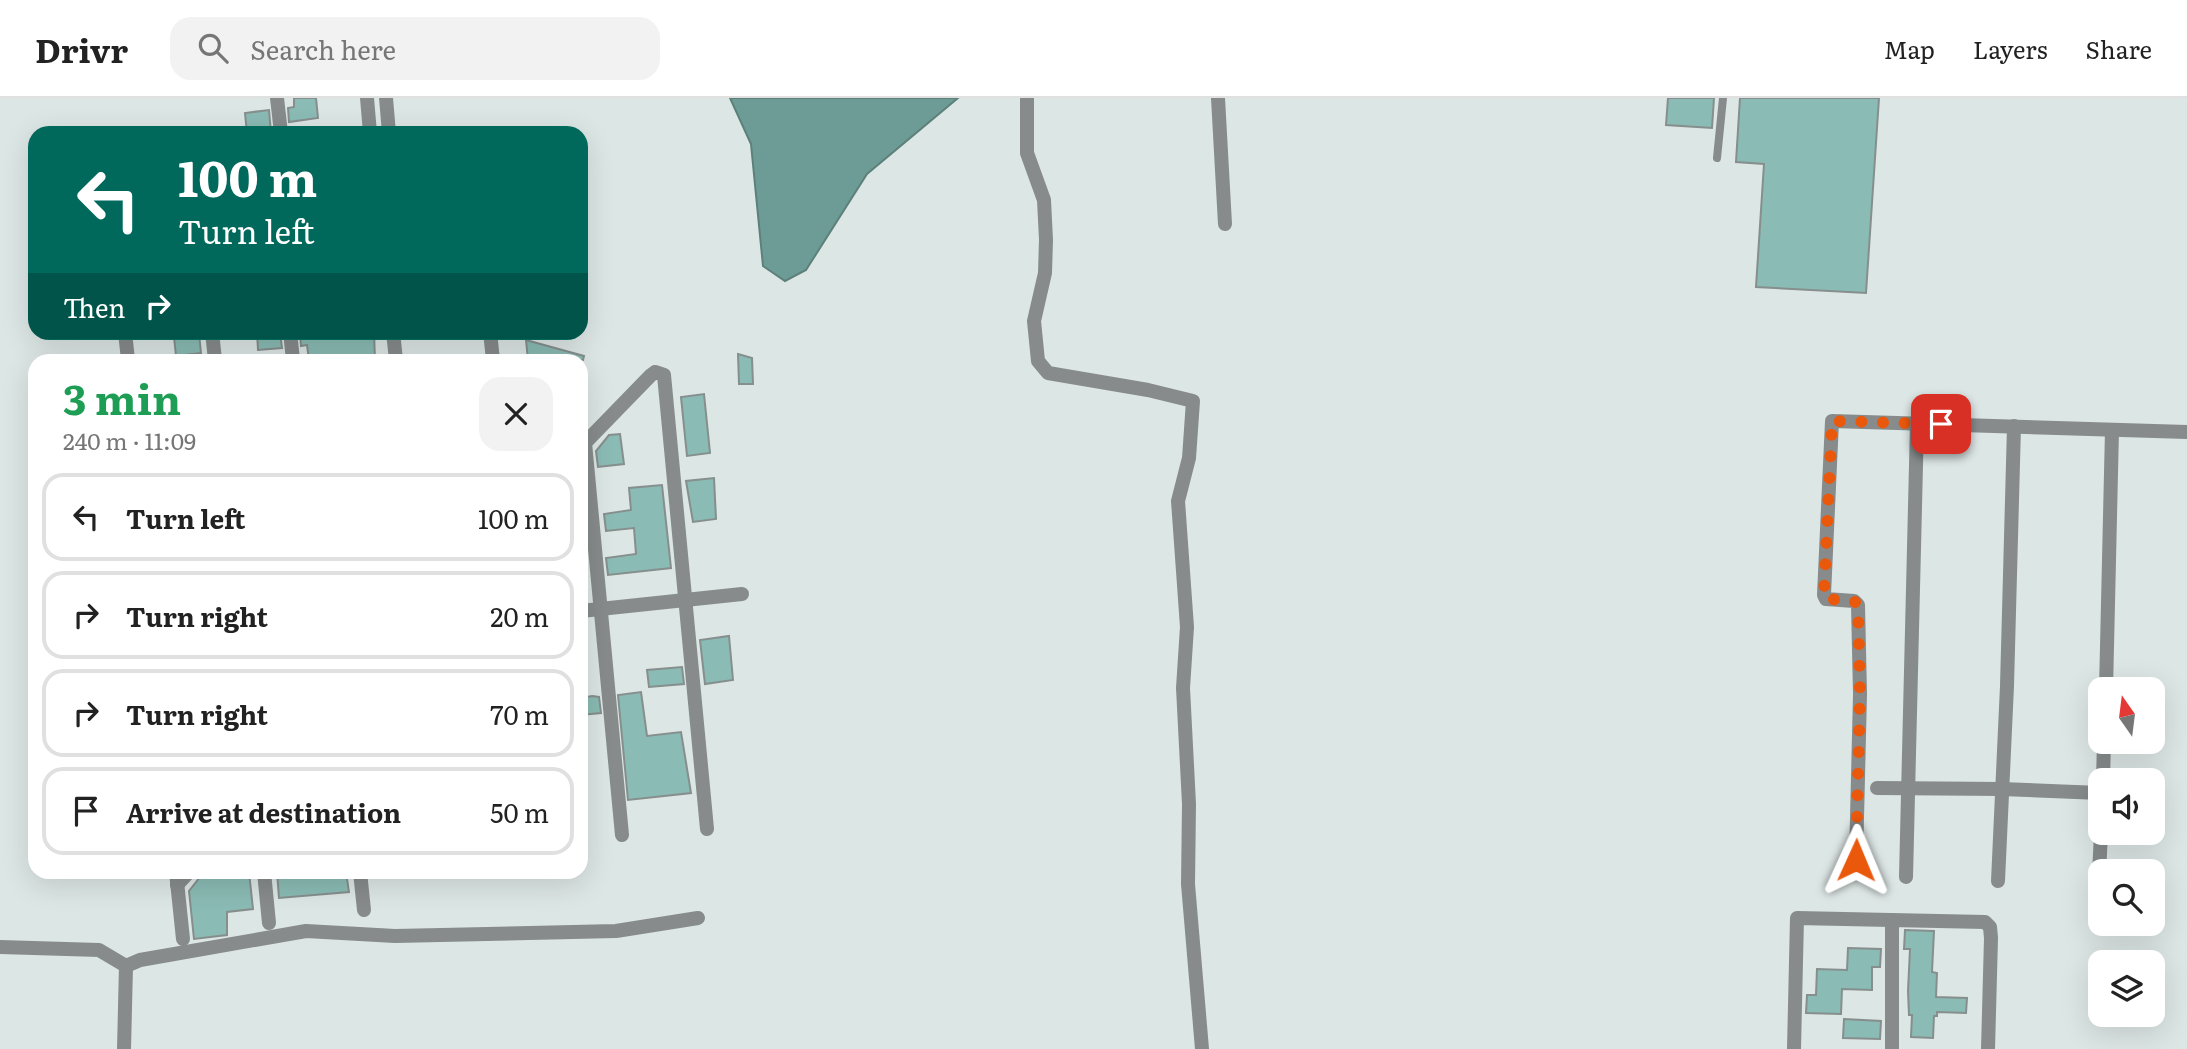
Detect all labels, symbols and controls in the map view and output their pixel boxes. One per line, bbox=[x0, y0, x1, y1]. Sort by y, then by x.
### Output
search box bbox=[170, 17, 660, 80]
text: Drivr bbox=[35, 24, 128, 73]
icon: search bbox=[194, 29, 232, 67]
text: Search here bbox=[250, 29, 396, 68]
text: Map bbox=[1884, 31, 1935, 66]
text: Layers bbox=[1973, 31, 2047, 66]
text: Share bbox=[2085, 31, 2152, 66]
text: 100 m bbox=[178, 139, 317, 212]
icon: left bbox=[63, 154, 154, 245]
text: Turn left bbox=[178, 206, 315, 254]
text: Then bbox=[63, 287, 125, 326]
icon: right bbox=[139, 287, 177, 325]
text: 3 min bbox=[63, 366, 181, 428]
button: close bbox=[479, 377, 553, 451]
pin bbox=[1911, 394, 1971, 454]
icon: arrive bbox=[1922, 405, 1960, 443]
text: 240 m · 11:09 bbox=[63, 423, 196, 457]
icon: left bbox=[67, 498, 105, 536]
text: Turn left bbox=[126, 498, 245, 537]
text: 100 m bbox=[478, 498, 549, 537]
icon: right bbox=[67, 596, 105, 634]
text: Turn right bbox=[126, 596, 268, 635]
text: 20 m bbox=[490, 596, 549, 635]
north arrow bbox=[2088, 677, 2165, 754]
map controls bbox=[2088, 677, 2165, 1027]
icon: right bbox=[67, 694, 105, 732]
text: Turn right bbox=[126, 694, 268, 733]
text: 70 m bbox=[490, 694, 549, 733]
button: sound bbox=[2088, 768, 2165, 845]
icon: arrive bbox=[67, 792, 105, 830]
text: Arrive at destination bbox=[126, 792, 401, 831]
text: 50 m bbox=[490, 792, 549, 831]
position arrow bbox=[1819, 823, 1893, 897]
button: search bbox=[2088, 859, 2165, 936]
button: layers bbox=[2088, 950, 2165, 1027]

